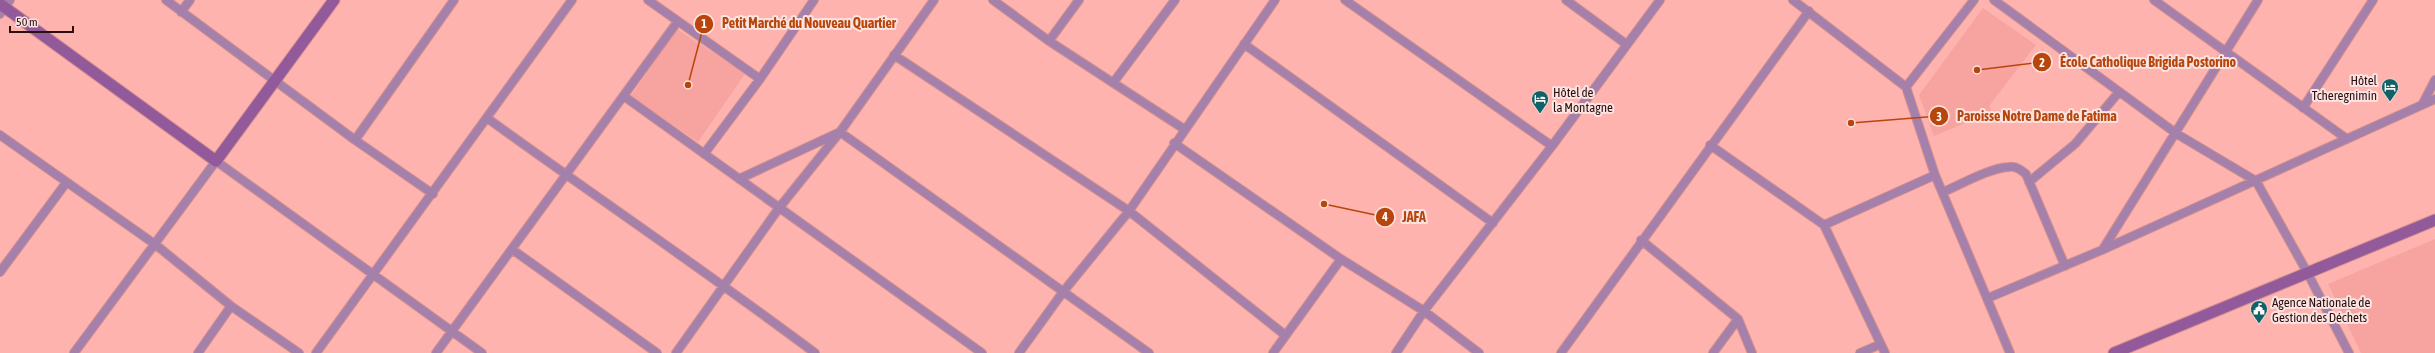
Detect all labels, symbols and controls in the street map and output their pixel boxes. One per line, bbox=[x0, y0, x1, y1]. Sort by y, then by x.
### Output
scale bar bbox=[10, 8, 73, 34]
callout: Petit Marché du Nouveau Quartier bbox=[694, 11, 904, 37]
text: 50 m bbox=[16, 15, 38, 29]
text: Petit Marché du Nouveau Quartier bbox=[722, 15, 897, 31]
text: 1 bbox=[701, 17, 707, 31]
callout: École Catholique Brigida Postorino bbox=[2032, 49, 2244, 75]
text: École Catholique Brigida Postorino bbox=[2060, 54, 2236, 70]
text: 2 bbox=[2039, 56, 2045, 70]
place label: Hôtel Tcheregnimin bbox=[2312, 73, 2378, 103]
hotel icon: Hôtel Tcheregnimin bbox=[2380, 77, 2400, 102]
place label: Hôtel de la Montagne bbox=[1553, 85, 1613, 115]
hotel icon: Hôtel de la Montagne bbox=[1530, 89, 1550, 114]
callout: Paroisse Notre Dame de Fatima bbox=[1929, 103, 2125, 129]
text: Paroisse Notre Dame de Fatima bbox=[1957, 108, 2117, 124]
text: 3 bbox=[1936, 110, 1942, 124]
callout: JAFA bbox=[1375, 204, 1434, 230]
text: JAFA bbox=[1401, 209, 1426, 225]
text: 4 bbox=[1381, 210, 1388, 224]
place label: Agence Nationale de Gestion des Déchets bbox=[2272, 295, 2370, 325]
public building icon: Agence Nationale de Gestion des Déchets bbox=[2249, 299, 2269, 324]

